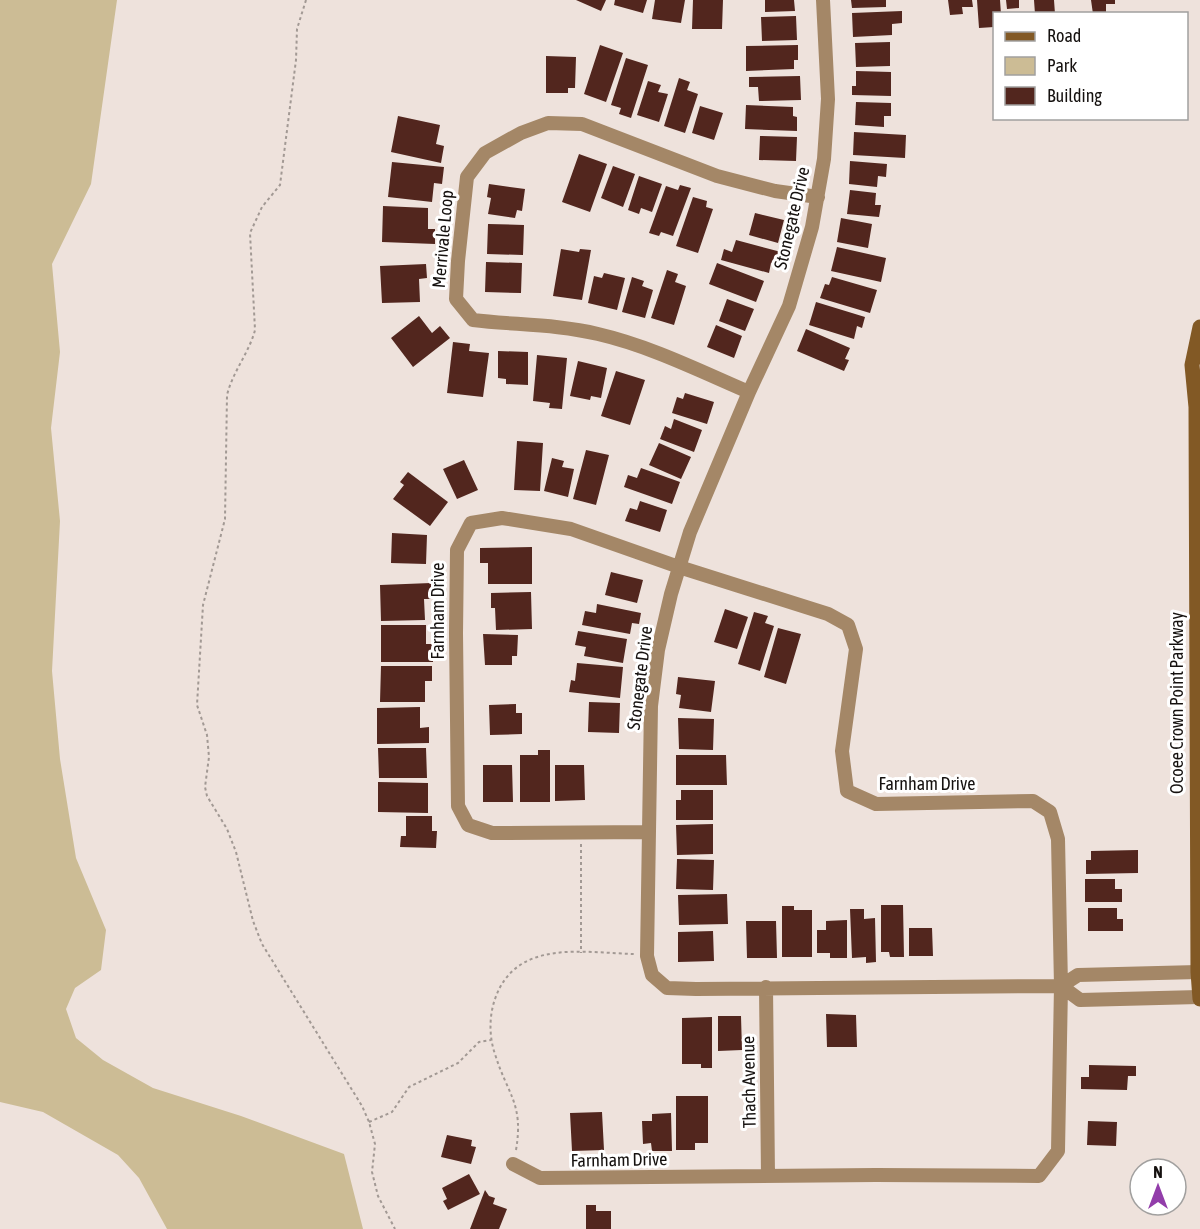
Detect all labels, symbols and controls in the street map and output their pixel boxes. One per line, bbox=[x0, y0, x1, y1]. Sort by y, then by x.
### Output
legend bbox=[993, 12, 1188, 120]
text: Road bbox=[1047, 25, 1081, 46]
text: Park bbox=[1047, 55, 1077, 76]
text: Building bbox=[1047, 85, 1102, 106]
street label: Stonegate Drive bbox=[770, 165, 813, 271]
street label: Merrivale Loop bbox=[428, 189, 457, 289]
street label: Farnham Drive bbox=[427, 563, 448, 659]
street label: Ocoee Crown Point Parkway bbox=[1166, 612, 1187, 794]
street label: Stonegate Drive bbox=[623, 625, 656, 731]
street label: Farnham Drive bbox=[879, 773, 975, 794]
street label: Thach Avenue bbox=[737, 1036, 760, 1128]
street label: Farnham Drive bbox=[570, 1148, 668, 1171]
north arrow bbox=[1128, 1157, 1188, 1217]
text: N bbox=[1153, 1163, 1163, 1181]

